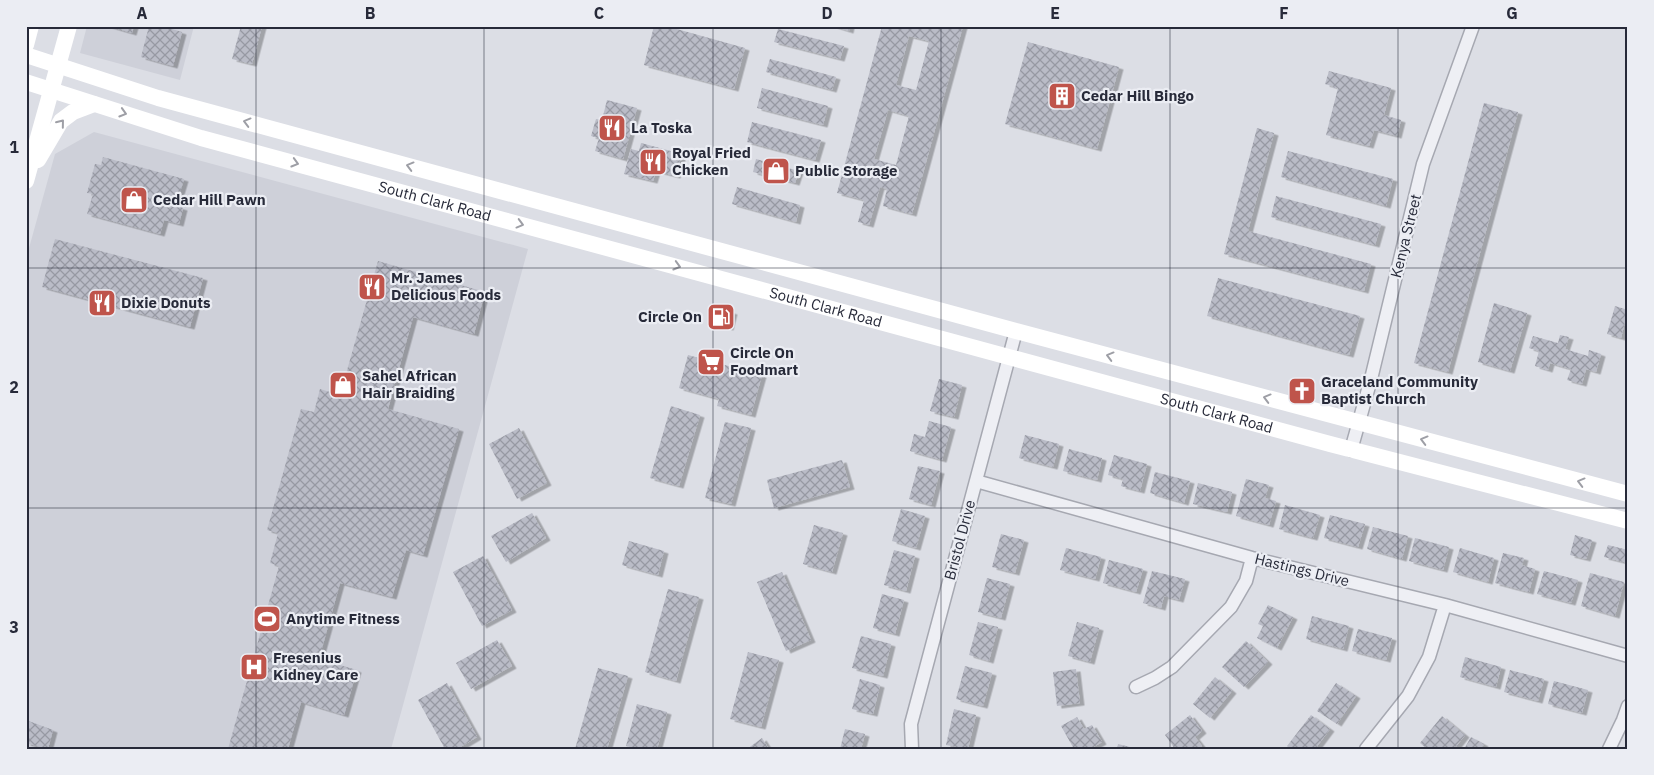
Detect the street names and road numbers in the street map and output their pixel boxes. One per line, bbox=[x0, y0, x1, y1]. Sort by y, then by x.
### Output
street label: South Clark Road bbox=[377, 177, 493, 225]
street label: Kenya Street bbox=[1386, 192, 1425, 280]
street label: South Clark Road bbox=[767, 283, 884, 331]
street label: South Clark Road bbox=[1158, 388, 1275, 437]
street label: Bristol Drive bbox=[940, 498, 979, 582]
street label: Hastings Drive bbox=[1253, 549, 1351, 590]

